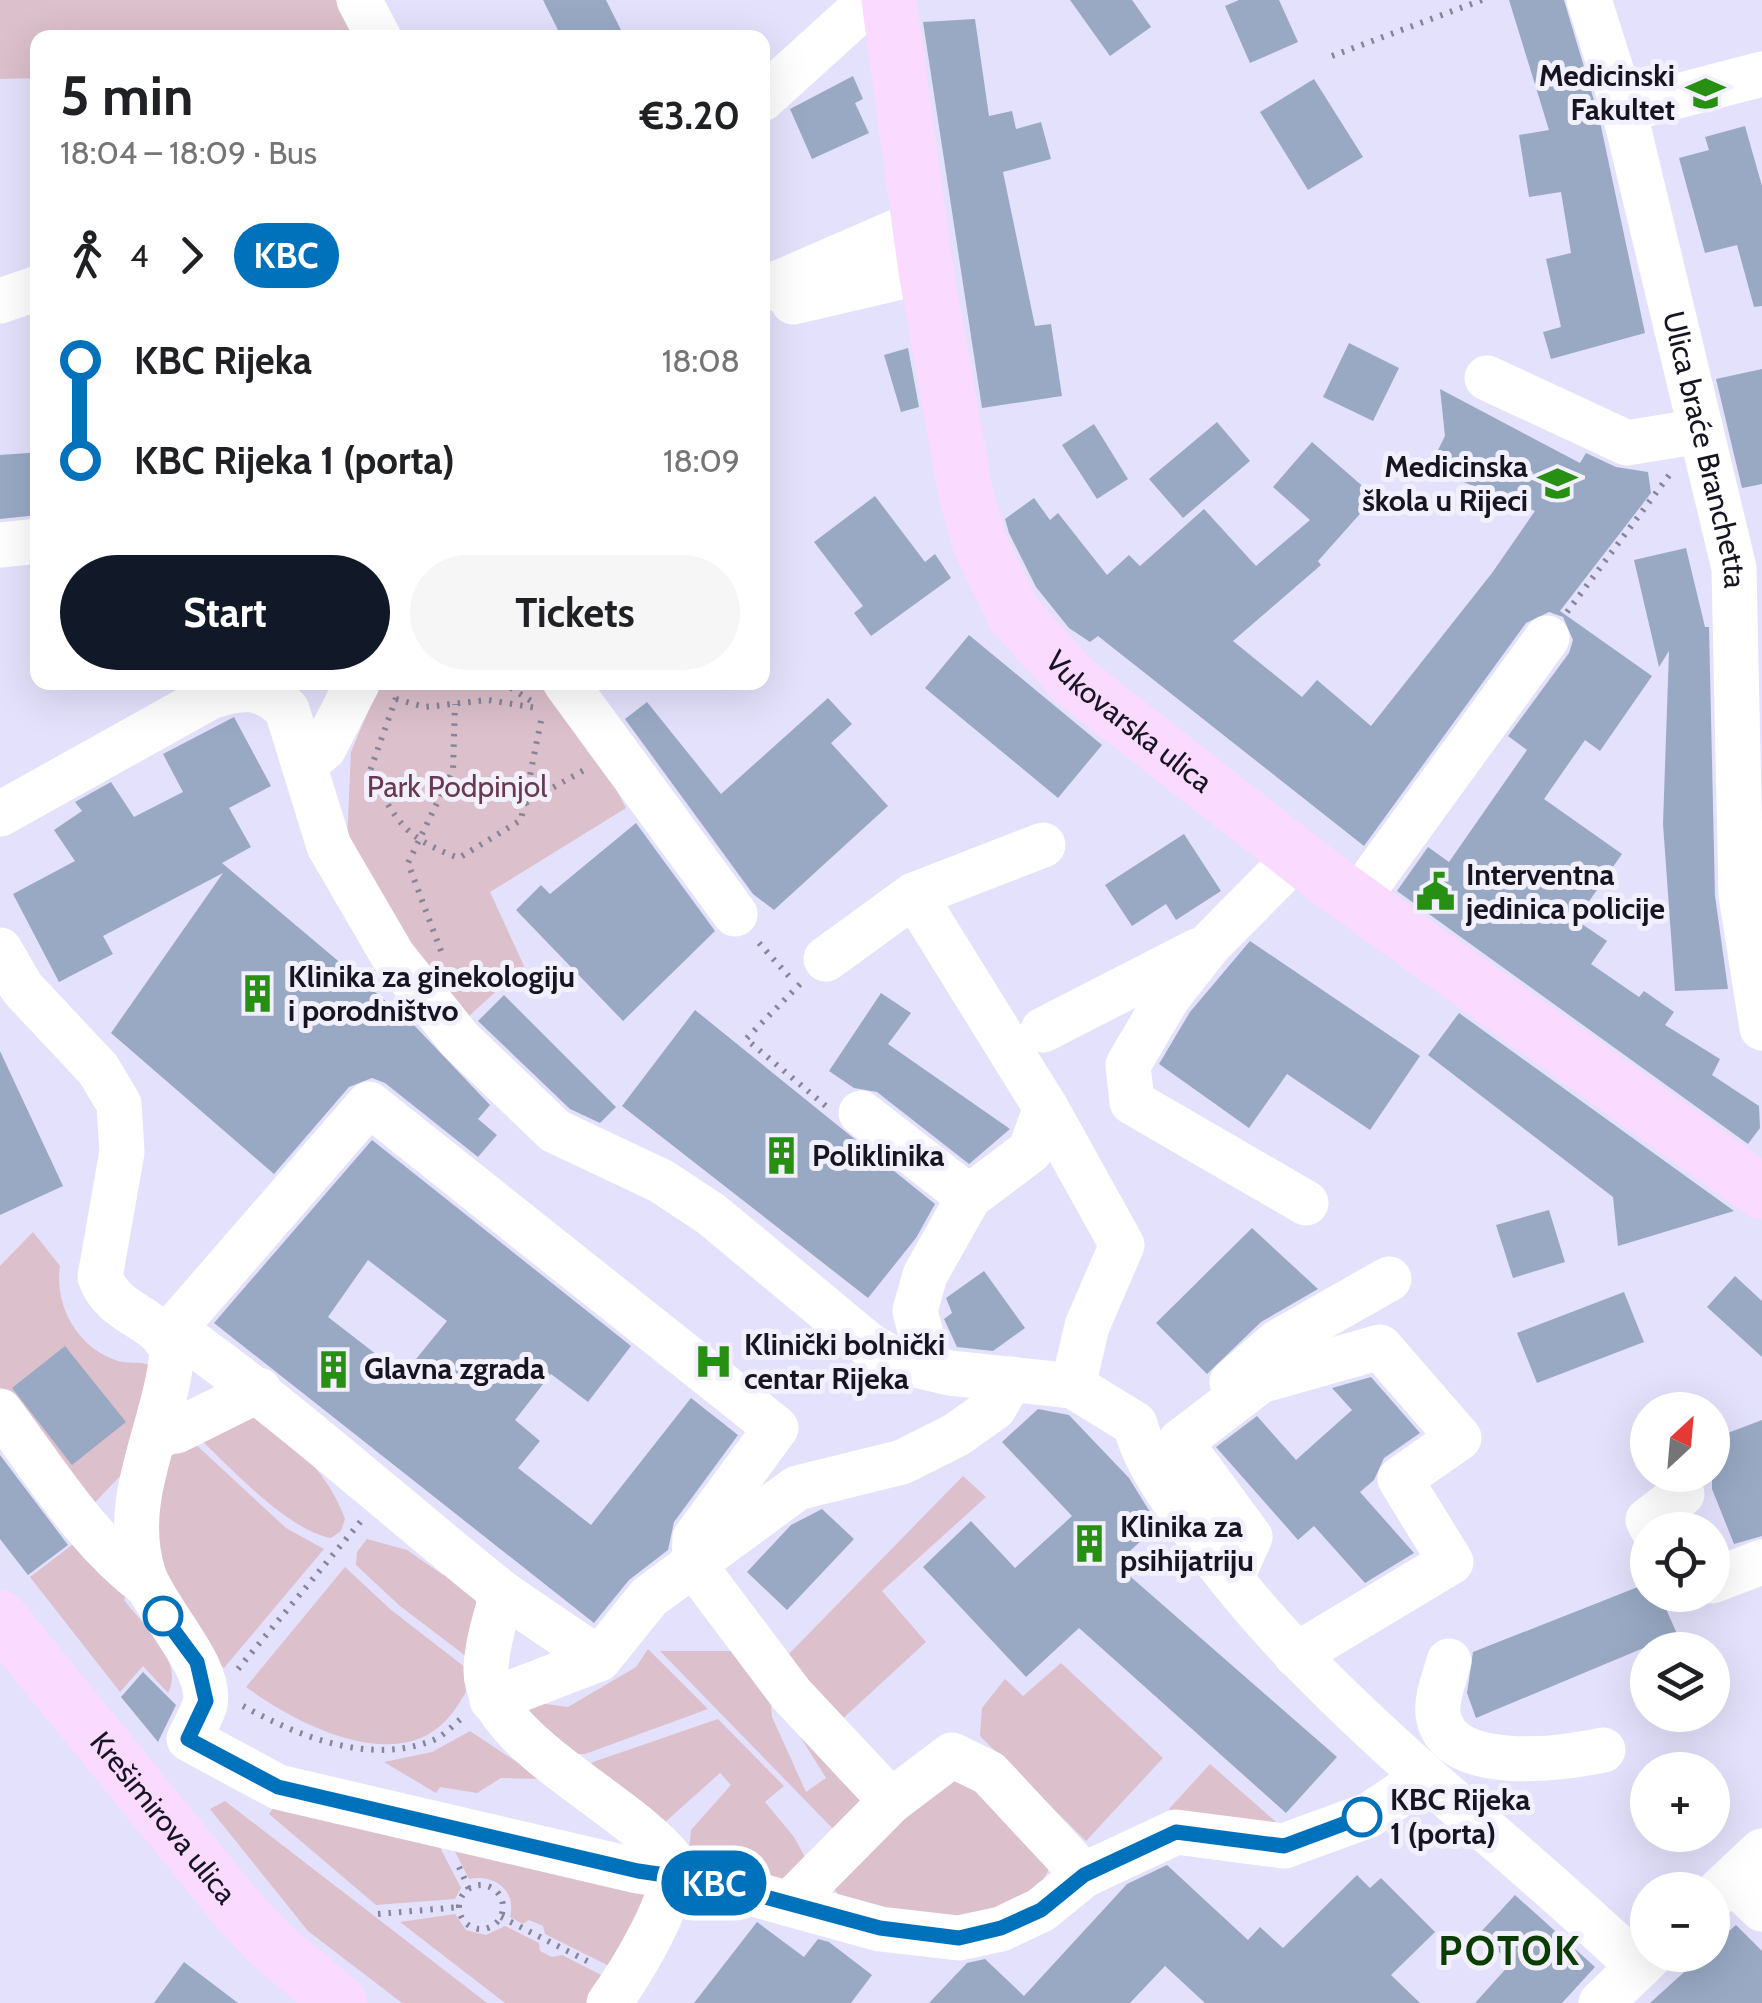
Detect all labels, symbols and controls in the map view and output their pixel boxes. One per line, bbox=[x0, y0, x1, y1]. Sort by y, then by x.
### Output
place label: Medicinski Fakultet bbox=[1539, 57, 1675, 128]
text: 5 min bbox=[60, 62, 193, 129]
school or university icon: Medicinski Fakultet bbox=[1684, 72, 1726, 114]
text: €3.20 bbox=[640, 92, 740, 139]
text: 18:04 – 18:09 · Bus bbox=[60, 133, 317, 172]
icon: walk bbox=[60, 228, 115, 283]
icon: forward bbox=[164, 228, 219, 283]
text: KBC bbox=[254, 234, 319, 277]
text: 4 bbox=[130, 236, 149, 275]
street label: Ulica braće Branchetta bbox=[1655, 307, 1753, 589]
text: KBC Rijeka bbox=[134, 337, 312, 384]
text: 18:08 bbox=[662, 341, 740, 380]
text: KBC Rijeka 1 (porta) bbox=[134, 437, 455, 484]
text: 18:09 bbox=[663, 441, 740, 480]
place label: Medicinska škola u Rijeci bbox=[1362, 448, 1528, 519]
school or university icon: Medicinska škola u Rijeci bbox=[1537, 463, 1579, 505]
button: Start bbox=[60, 555, 390, 670]
button: Tickets bbox=[410, 555, 740, 670]
street label: Vukovarska ulica bbox=[1038, 643, 1220, 801]
park label: Park Podpinjol bbox=[367, 768, 547, 805]
place label: Interventna jedinica policije bbox=[1465, 856, 1665, 927]
public building icon: Interventna jedinica policije bbox=[1415, 871, 1457, 913]
place label: Klinika za ginekologiju i porodništvo bbox=[288, 958, 575, 1029]
building icon: Klinika za ginekologiju i porodništvo bbox=[237, 973, 279, 1015]
building icon: Poliklinika bbox=[761, 1135, 803, 1177]
place label: Poliklinika bbox=[812, 1137, 945, 1174]
place label: Klinički bolnički centar Rijeka bbox=[744, 1326, 945, 1397]
hospital icon: Klinički bolnički centar Rijeka bbox=[693, 1341, 735, 1383]
building icon: Glavna zgrada bbox=[313, 1348, 355, 1390]
place label: Glavna zgrada bbox=[364, 1350, 545, 1387]
north arrow bbox=[1630, 1392, 1730, 1492]
map controls bbox=[1630, 1392, 1730, 1972]
place label: Klinika za psihijatriju bbox=[1120, 1508, 1254, 1579]
button: locate bbox=[1630, 1512, 1730, 1612]
building icon: Klinika za psihijatriju bbox=[1069, 1523, 1111, 1565]
unlabelled marker bbox=[144, 1597, 182, 1635]
button: layers bbox=[1630, 1632, 1730, 1732]
street label: Krešimirova ulica bbox=[82, 1724, 245, 1912]
button: + bbox=[1630, 1752, 1730, 1852]
place label: KBC Rijeka 1 (porta) bbox=[1390, 1781, 1530, 1852]
marker: KBC Rijeka 1 (porta) bbox=[1343, 1798, 1381, 1836]
line badge: KBC bbox=[656, 1850, 772, 1916]
text: KBC bbox=[681, 1862, 747, 1905]
button: − bbox=[1630, 1872, 1730, 1972]
district label: POTOK bbox=[1438, 1926, 1582, 1975]

